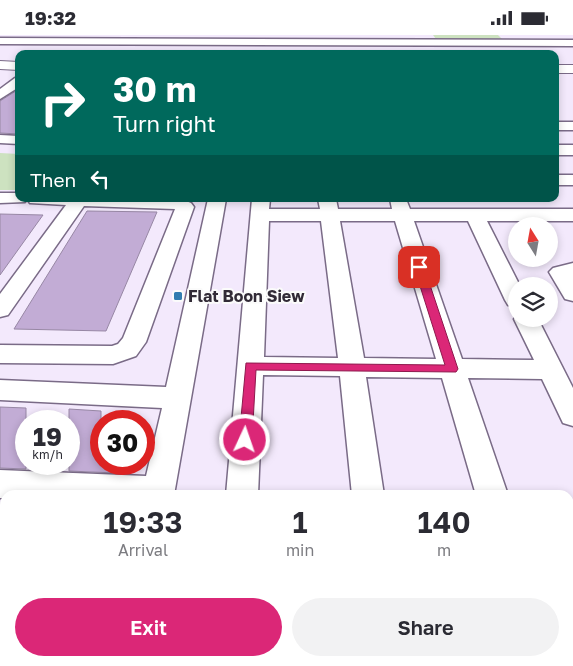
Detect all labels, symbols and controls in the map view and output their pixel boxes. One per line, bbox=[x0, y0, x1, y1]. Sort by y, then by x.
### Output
text: 19:32 bbox=[25, 6, 76, 29]
text: 30 m bbox=[113, 68, 196, 110]
icon: right bbox=[30, 70, 95, 135]
text: Turn right bbox=[113, 110, 216, 137]
icon: left bbox=[86, 165, 114, 193]
text: Then bbox=[30, 168, 76, 191]
north arrow bbox=[508, 217, 558, 267]
map controls bbox=[508, 217, 558, 327]
pin bbox=[398, 246, 440, 288]
icon: arrive bbox=[405, 253, 433, 281]
button: layers bbox=[508, 277, 558, 327]
place label: Flat Boon Siew bbox=[188, 286, 305, 306]
marker: Flat Boon Siew bbox=[172, 290, 184, 302]
speed limit sign: 30 bbox=[90, 410, 155, 475]
position arrow bbox=[218, 413, 270, 465]
text: 19 bbox=[33, 421, 62, 452]
text: km/h bbox=[32, 447, 63, 462]
text: 19:33 bbox=[103, 504, 183, 540]
text: 1 bbox=[293, 504, 308, 540]
text: 140 bbox=[418, 504, 471, 540]
text: Arrival bbox=[118, 540, 168, 560]
text: min bbox=[286, 540, 314, 560]
text: m bbox=[437, 540, 451, 560]
button: Exit bbox=[15, 598, 282, 656]
button: Share bbox=[292, 598, 559, 656]

